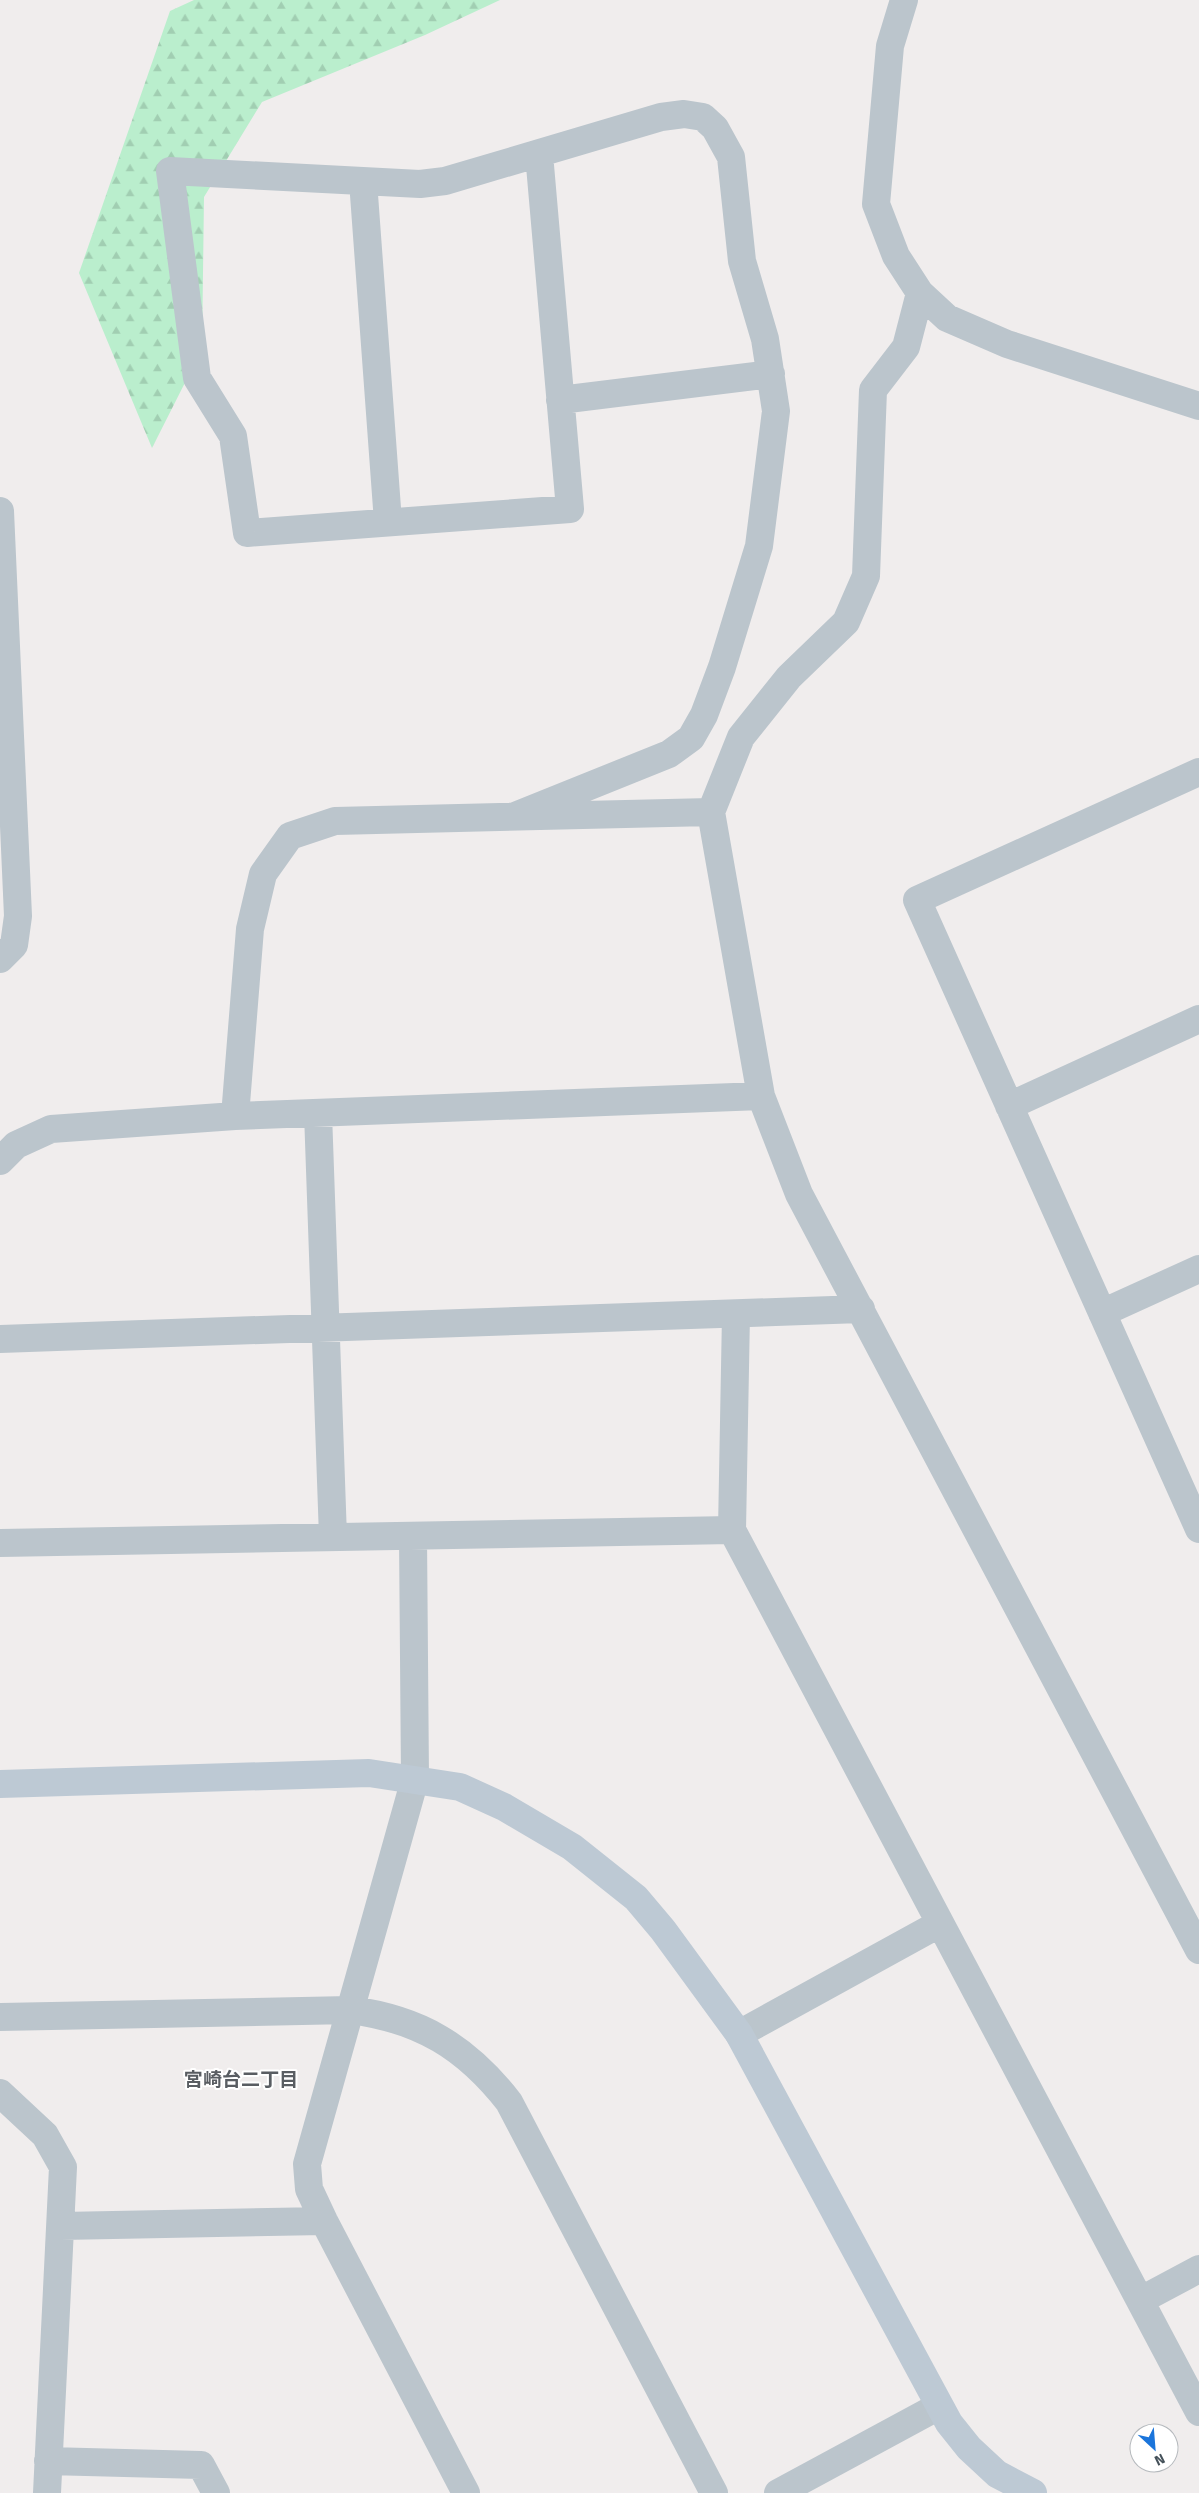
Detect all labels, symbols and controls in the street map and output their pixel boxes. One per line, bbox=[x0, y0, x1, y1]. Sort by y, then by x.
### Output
district label: 宮崎台二丁目 bbox=[184, 2068, 298, 2091]
north arrow bbox=[1129, 2423, 1179, 2473]
text: N bbox=[1152, 2450, 1167, 2469]

